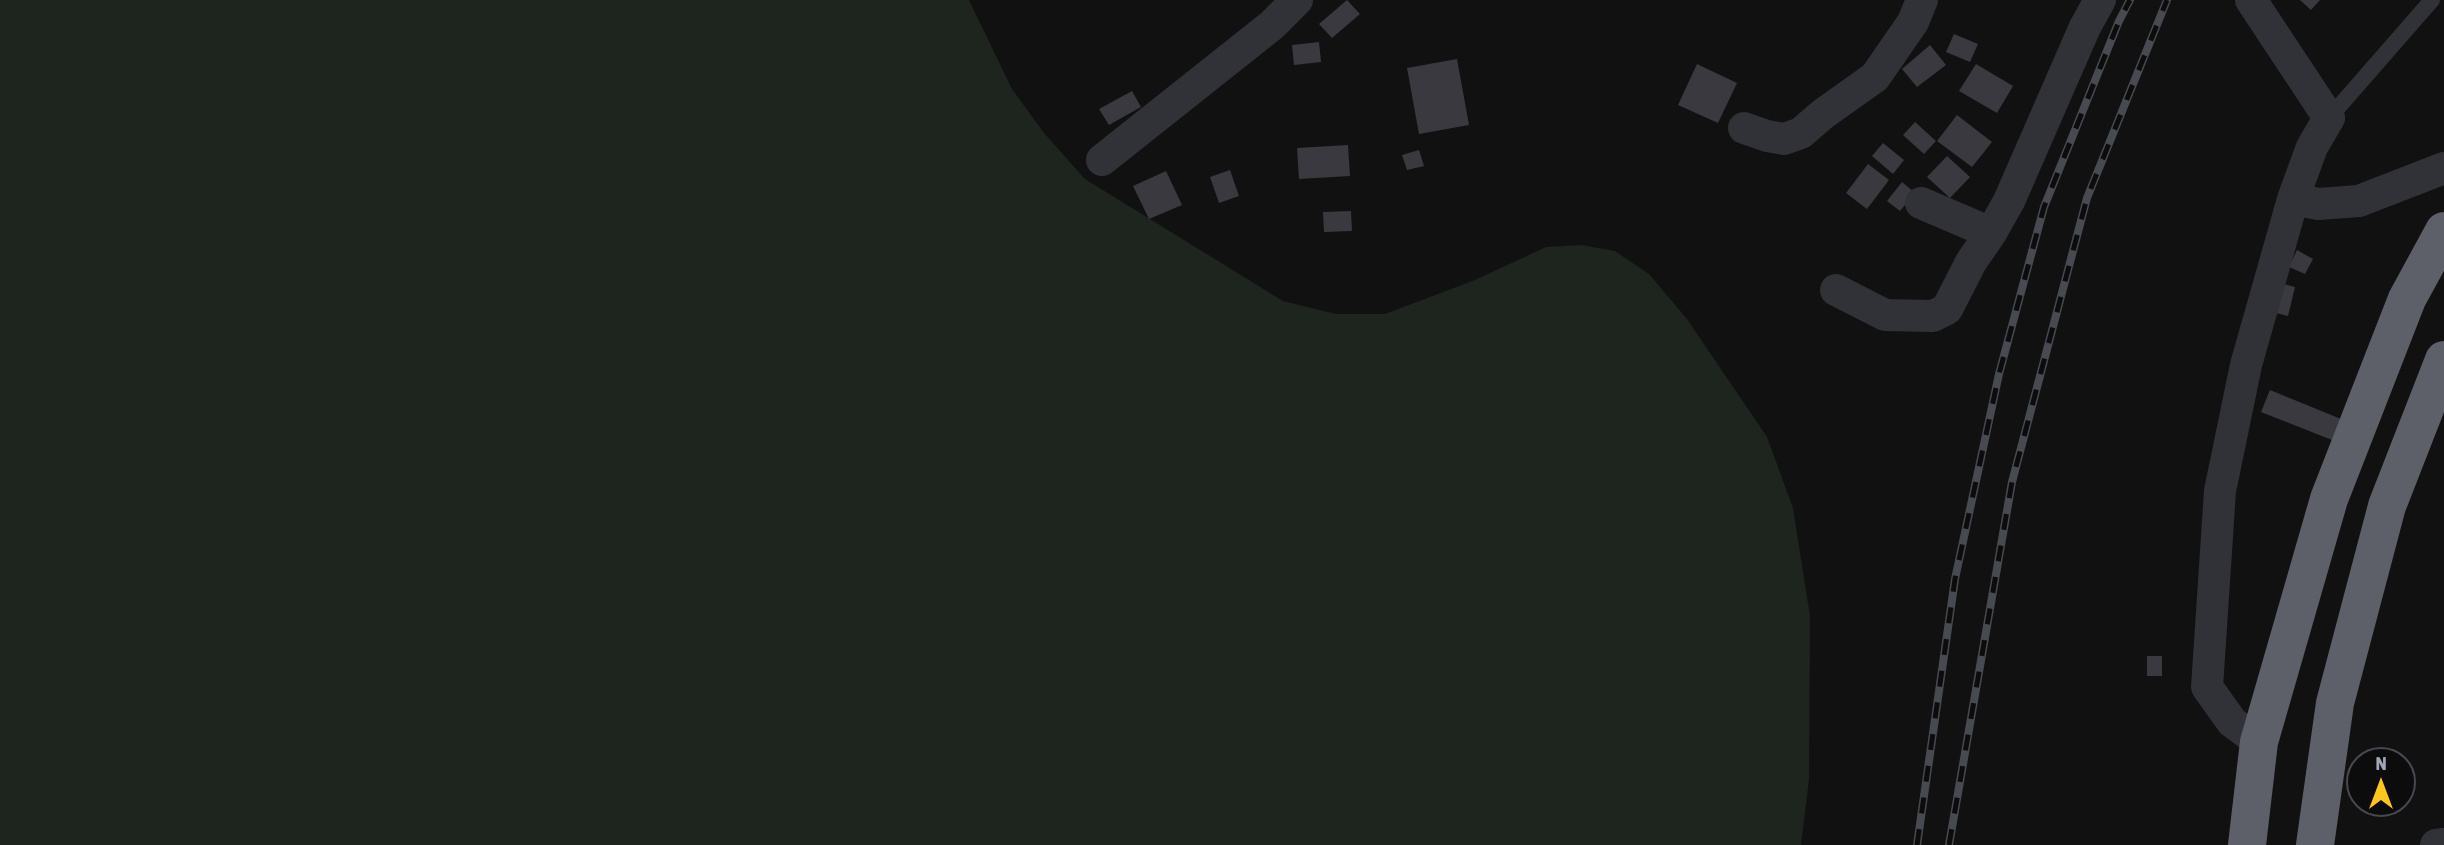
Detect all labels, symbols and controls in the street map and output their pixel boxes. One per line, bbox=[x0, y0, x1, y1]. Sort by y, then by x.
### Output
north arrow bbox=[2346, 747, 2416, 817]
text: N bbox=[2375, 752, 2387, 774]

